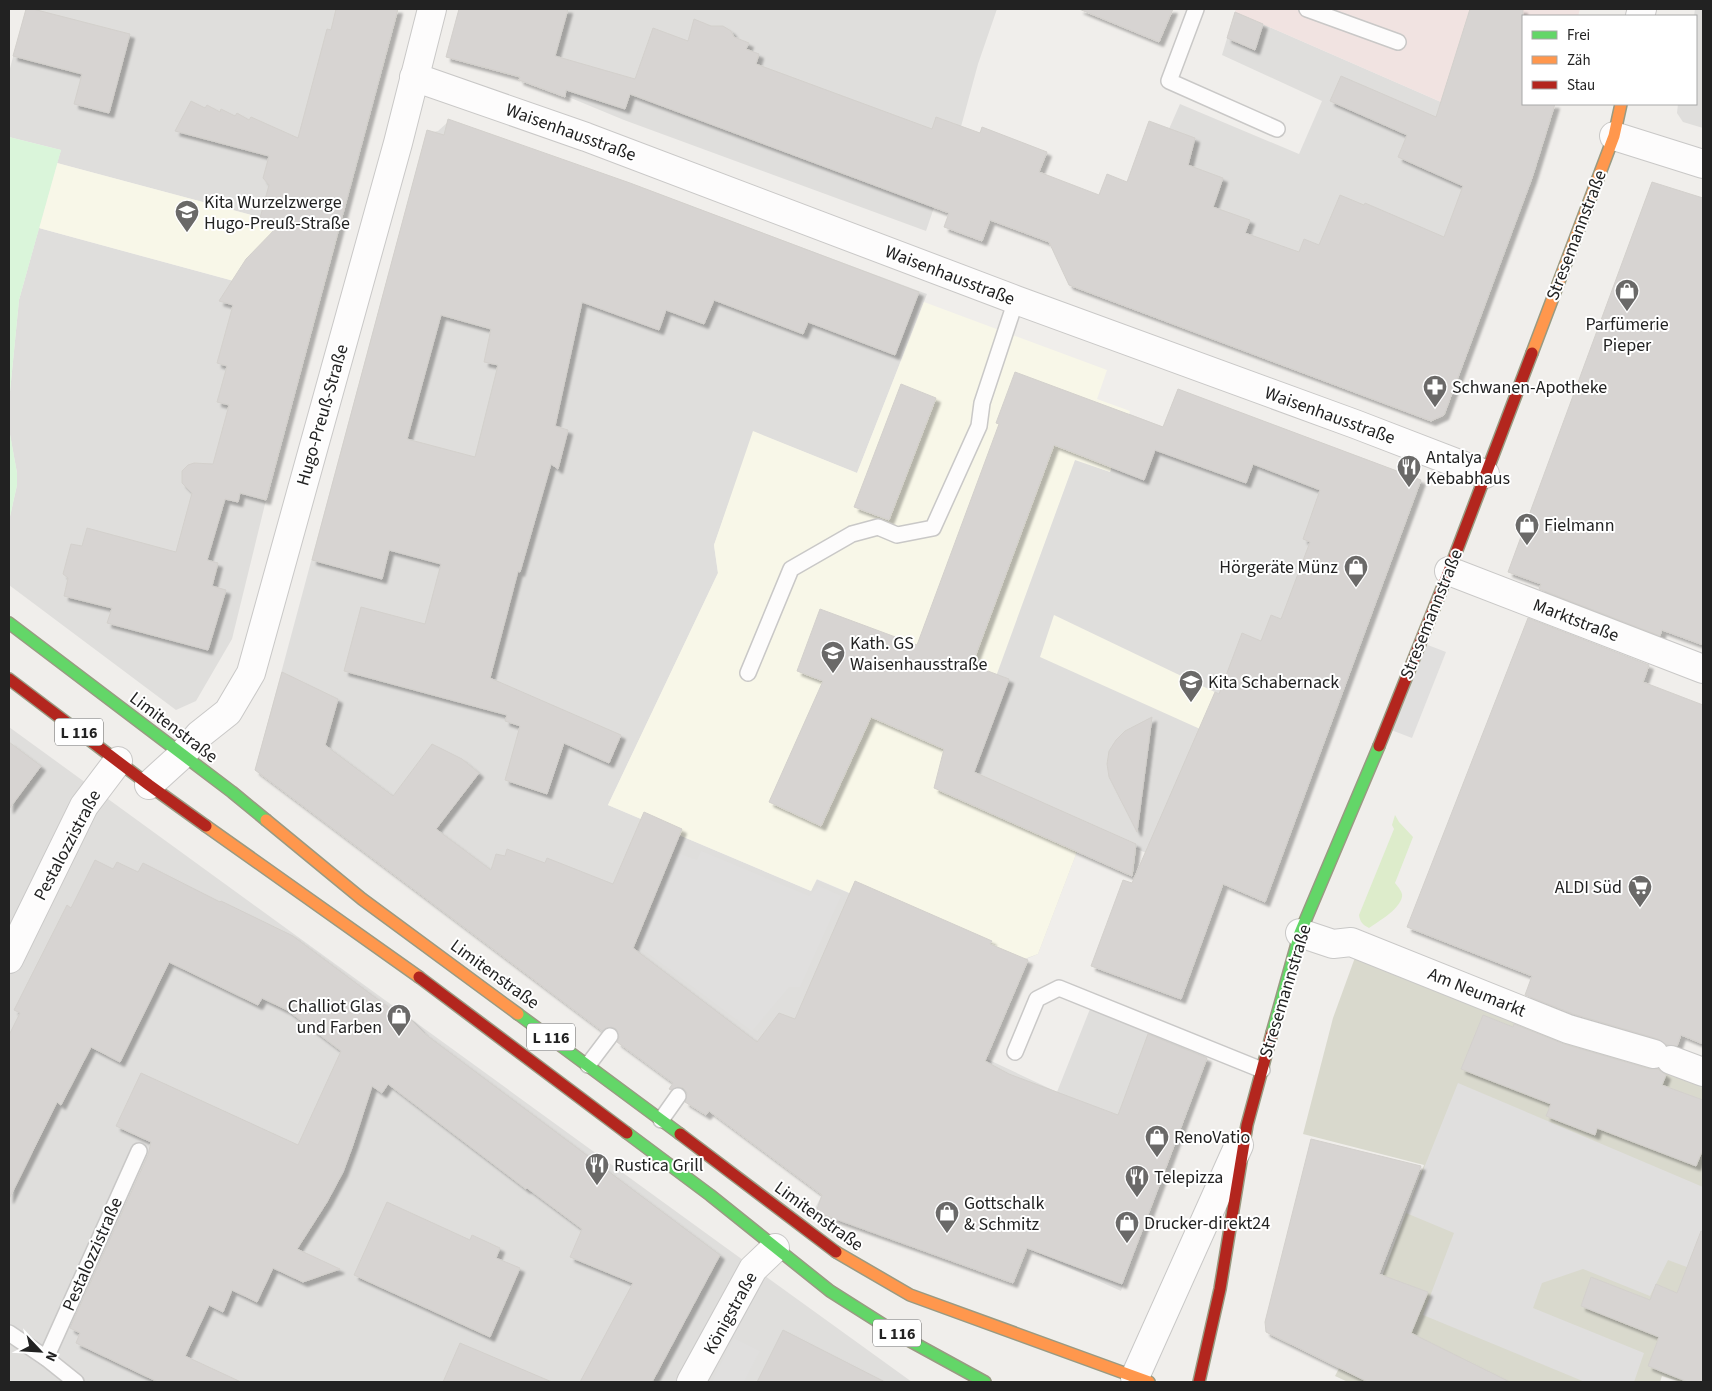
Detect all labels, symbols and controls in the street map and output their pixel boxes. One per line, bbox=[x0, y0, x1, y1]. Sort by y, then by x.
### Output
legend bbox=[1522, 15, 1697, 105]
text: Frei bbox=[1567, 25, 1590, 46]
text: Zäh bbox=[1567, 50, 1591, 71]
text: Stau bbox=[1567, 75, 1595, 96]
street label: Waisenhausstraße bbox=[502, 97, 640, 168]
street label: Stresemannstraße bbox=[1540, 166, 1613, 304]
place label: Kita Wurzelzwerge Hugo-Preuß-Straße bbox=[204, 190, 350, 236]
school or university icon: Kita Wurzelzwerge Hugo-Preuß-Straße bbox=[174, 199, 200, 233]
street label: Waisenhausstraße bbox=[881, 239, 1018, 312]
shop icon: Parfümerie Pieper bbox=[1614, 278, 1640, 312]
place label: Parfümerie Pieper bbox=[1585, 312, 1669, 358]
street label: Hugo-Preuß-Straße bbox=[290, 341, 355, 489]
pharmacy icon: Schwanen-Apotheke bbox=[1422, 374, 1448, 408]
place label: Schwanen-Apotheke bbox=[1452, 375, 1607, 400]
street label: Waisenhausstraße bbox=[1261, 380, 1399, 451]
place label: Antalya Kebabhaus bbox=[1426, 445, 1510, 491]
restaurant icon: Antalya Kebabhaus bbox=[1396, 454, 1422, 488]
shop icon: Fielmann bbox=[1514, 512, 1540, 546]
place label: Fielmann bbox=[1544, 513, 1615, 538]
street label: Stresemannstraße bbox=[1394, 546, 1469, 683]
shop icon: Hörgeräte Münz bbox=[1343, 554, 1369, 588]
place label: Hörgeräte Münz bbox=[1219, 555, 1338, 580]
street label: Marktstraße bbox=[1529, 593, 1623, 648]
place label: Kath. GS Waisenhausstraße bbox=[850, 631, 987, 677]
school or university icon: Kath. GS Waisenhausstraße bbox=[820, 640, 846, 674]
school or university icon: Kita Schabernack bbox=[1178, 669, 1204, 703]
place label: Kita Schabernack bbox=[1208, 670, 1339, 695]
street label: Limitenstraße bbox=[124, 686, 223, 769]
road number: L 116 bbox=[55, 719, 103, 746]
street label: Pestalozzistraße bbox=[28, 785, 107, 905]
supermarket icon: ALDI Süd bbox=[1627, 874, 1653, 908]
place label: ALDI Süd bbox=[1555, 875, 1622, 900]
street label: Stresemannstraße bbox=[1253, 921, 1318, 1061]
street label: Limitenstraße bbox=[445, 934, 544, 1015]
street label: Am Neumarkt bbox=[1424, 961, 1529, 1023]
place label: Challiot Glas und Farben bbox=[288, 994, 382, 1040]
shop icon: Challiot Glas und Farben bbox=[386, 1003, 412, 1037]
road number: L 116 bbox=[527, 1024, 575, 1050]
shop icon: RenoVatio bbox=[1144, 1124, 1170, 1158]
place label: RenoVatio bbox=[1174, 1125, 1250, 1150]
restaurant icon: Rustica Grill bbox=[584, 1152, 610, 1186]
place label: Rustica Grill bbox=[614, 1153, 703, 1178]
restaurant icon: Telepizza bbox=[1124, 1164, 1150, 1198]
place label: Telepizza bbox=[1154, 1165, 1223, 1190]
street label: Limitenstraße bbox=[769, 1176, 868, 1257]
place label: Gottschalk & Schmitz bbox=[964, 1191, 1044, 1237]
street label: Pestalozzistraße bbox=[56, 1193, 129, 1315]
shop icon: Gottschalk & Schmitz bbox=[934, 1200, 960, 1234]
shop icon: Drucker-direkt24 bbox=[1114, 1210, 1140, 1244]
place label: Drucker-direkt24 bbox=[1144, 1211, 1270, 1236]
street label: Königstraße bbox=[697, 1267, 763, 1359]
road number: L 116 bbox=[873, 1320, 921, 1346]
north arrow bbox=[15, 1326, 65, 1376]
text: N bbox=[40, 1348, 62, 1365]

